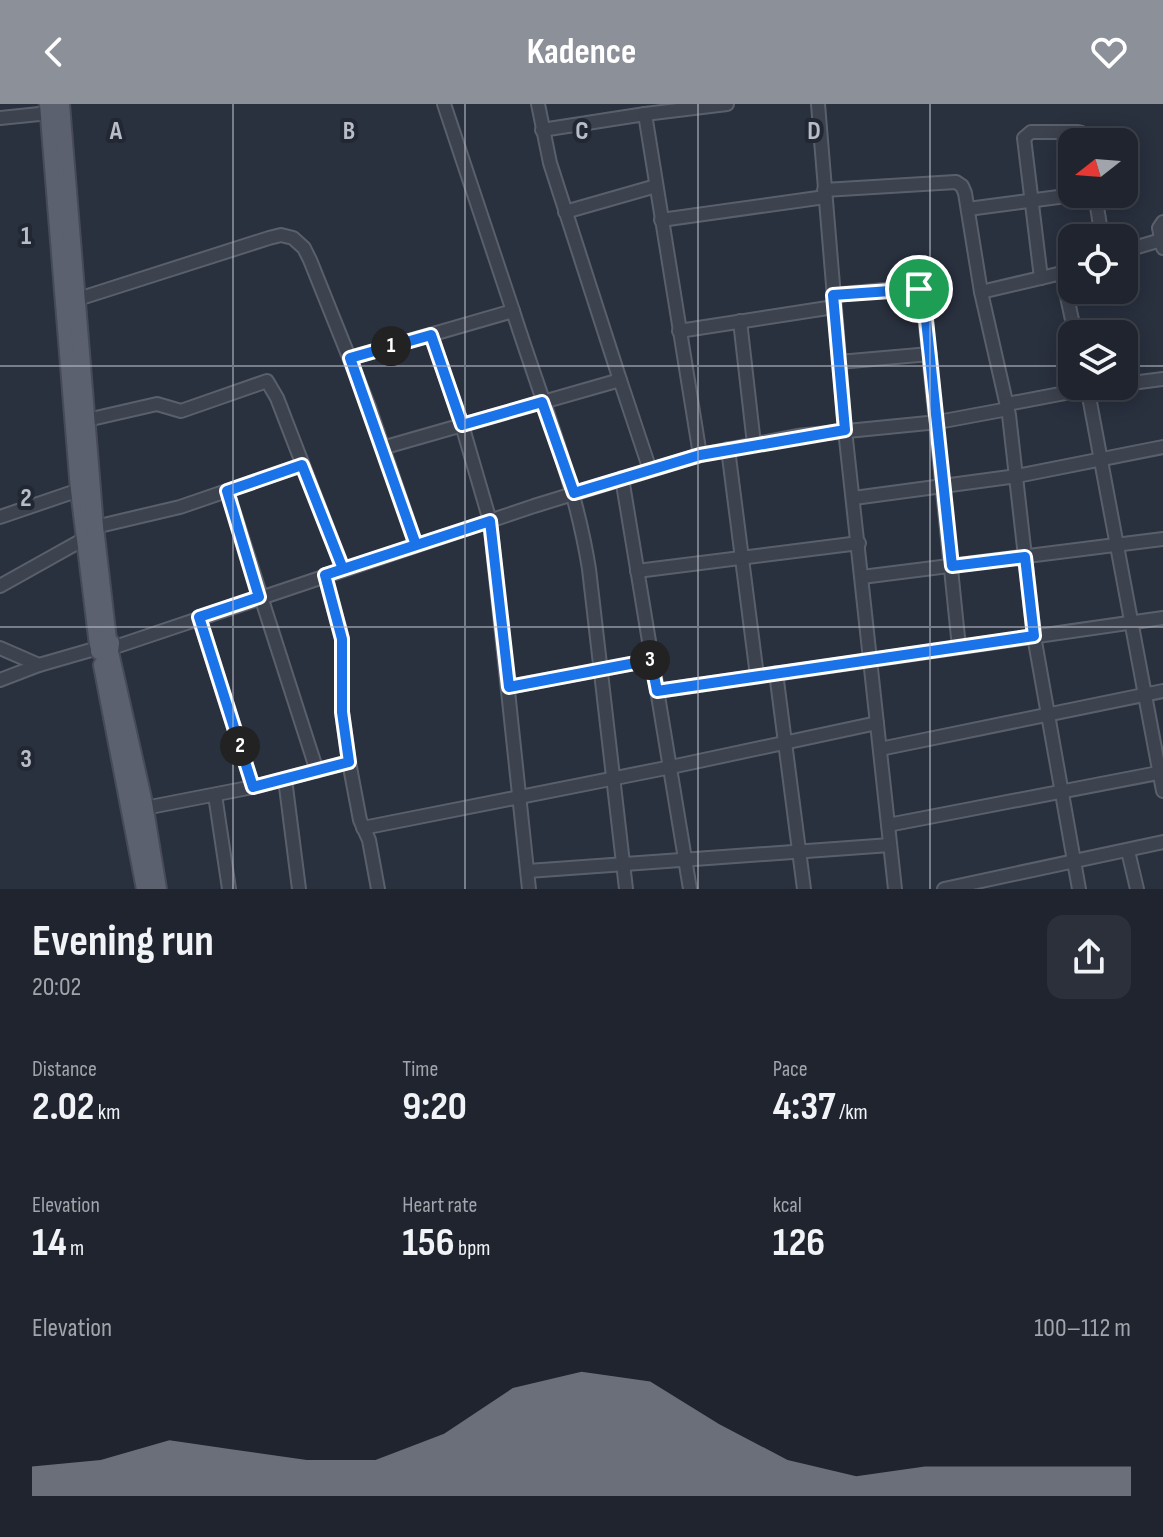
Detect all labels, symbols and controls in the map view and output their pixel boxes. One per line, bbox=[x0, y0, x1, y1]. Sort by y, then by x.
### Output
icon: back bbox=[32, 30, 76, 74]
icon: heart bbox=[1087, 30, 1131, 74]
text: Kadence bbox=[527, 31, 636, 74]
text: A bbox=[109, 116, 123, 147]
text: B bbox=[343, 116, 355, 147]
text: C bbox=[575, 116, 589, 147]
text: D bbox=[807, 116, 821, 147]
north arrow bbox=[1058, 128, 1138, 208]
map controls bbox=[1058, 128, 1138, 400]
text: 1 bbox=[21, 221, 31, 252]
button: locate bbox=[1058, 224, 1138, 304]
pin bbox=[885, 255, 953, 323]
icon: arrive bbox=[897, 267, 941, 311]
button: layers bbox=[1058, 320, 1138, 400]
pin: 1 bbox=[371, 326, 411, 366]
text: 1 bbox=[387, 332, 395, 359]
text: 2 bbox=[20, 483, 32, 514]
pin: 3 bbox=[630, 640, 670, 680]
text: 3 bbox=[645, 646, 655, 673]
pin: 2 bbox=[220, 726, 260, 766]
text: 2 bbox=[235, 732, 245, 759]
text: 3 bbox=[20, 744, 32, 775]
text: Evening run bbox=[32, 915, 214, 968]
button: share bbox=[1047, 915, 1131, 999]
text: 20:02 bbox=[32, 972, 81, 1003]
text: Distance bbox=[32, 1056, 97, 1083]
text: Time bbox=[402, 1056, 438, 1083]
text: Pace bbox=[773, 1056, 808, 1083]
text: 2.02 bbox=[32, 1083, 94, 1131]
text: 9:20 bbox=[402, 1083, 467, 1131]
text: 4:37 bbox=[773, 1083, 836, 1131]
text: km bbox=[94, 1099, 120, 1126]
text: /km bbox=[836, 1099, 868, 1126]
text: Elevation bbox=[32, 1192, 100, 1219]
text: Heart rate bbox=[402, 1192, 477, 1219]
text: kcal bbox=[773, 1192, 802, 1219]
text: 14 bbox=[32, 1219, 67, 1267]
text: 156 bbox=[402, 1219, 455, 1267]
text: 126 bbox=[773, 1219, 825, 1267]
text: m bbox=[67, 1235, 84, 1262]
text: bpm bbox=[455, 1235, 490, 1262]
text: Elevation bbox=[32, 1313, 112, 1344]
text: 100–112 m bbox=[1034, 1313, 1131, 1344]

